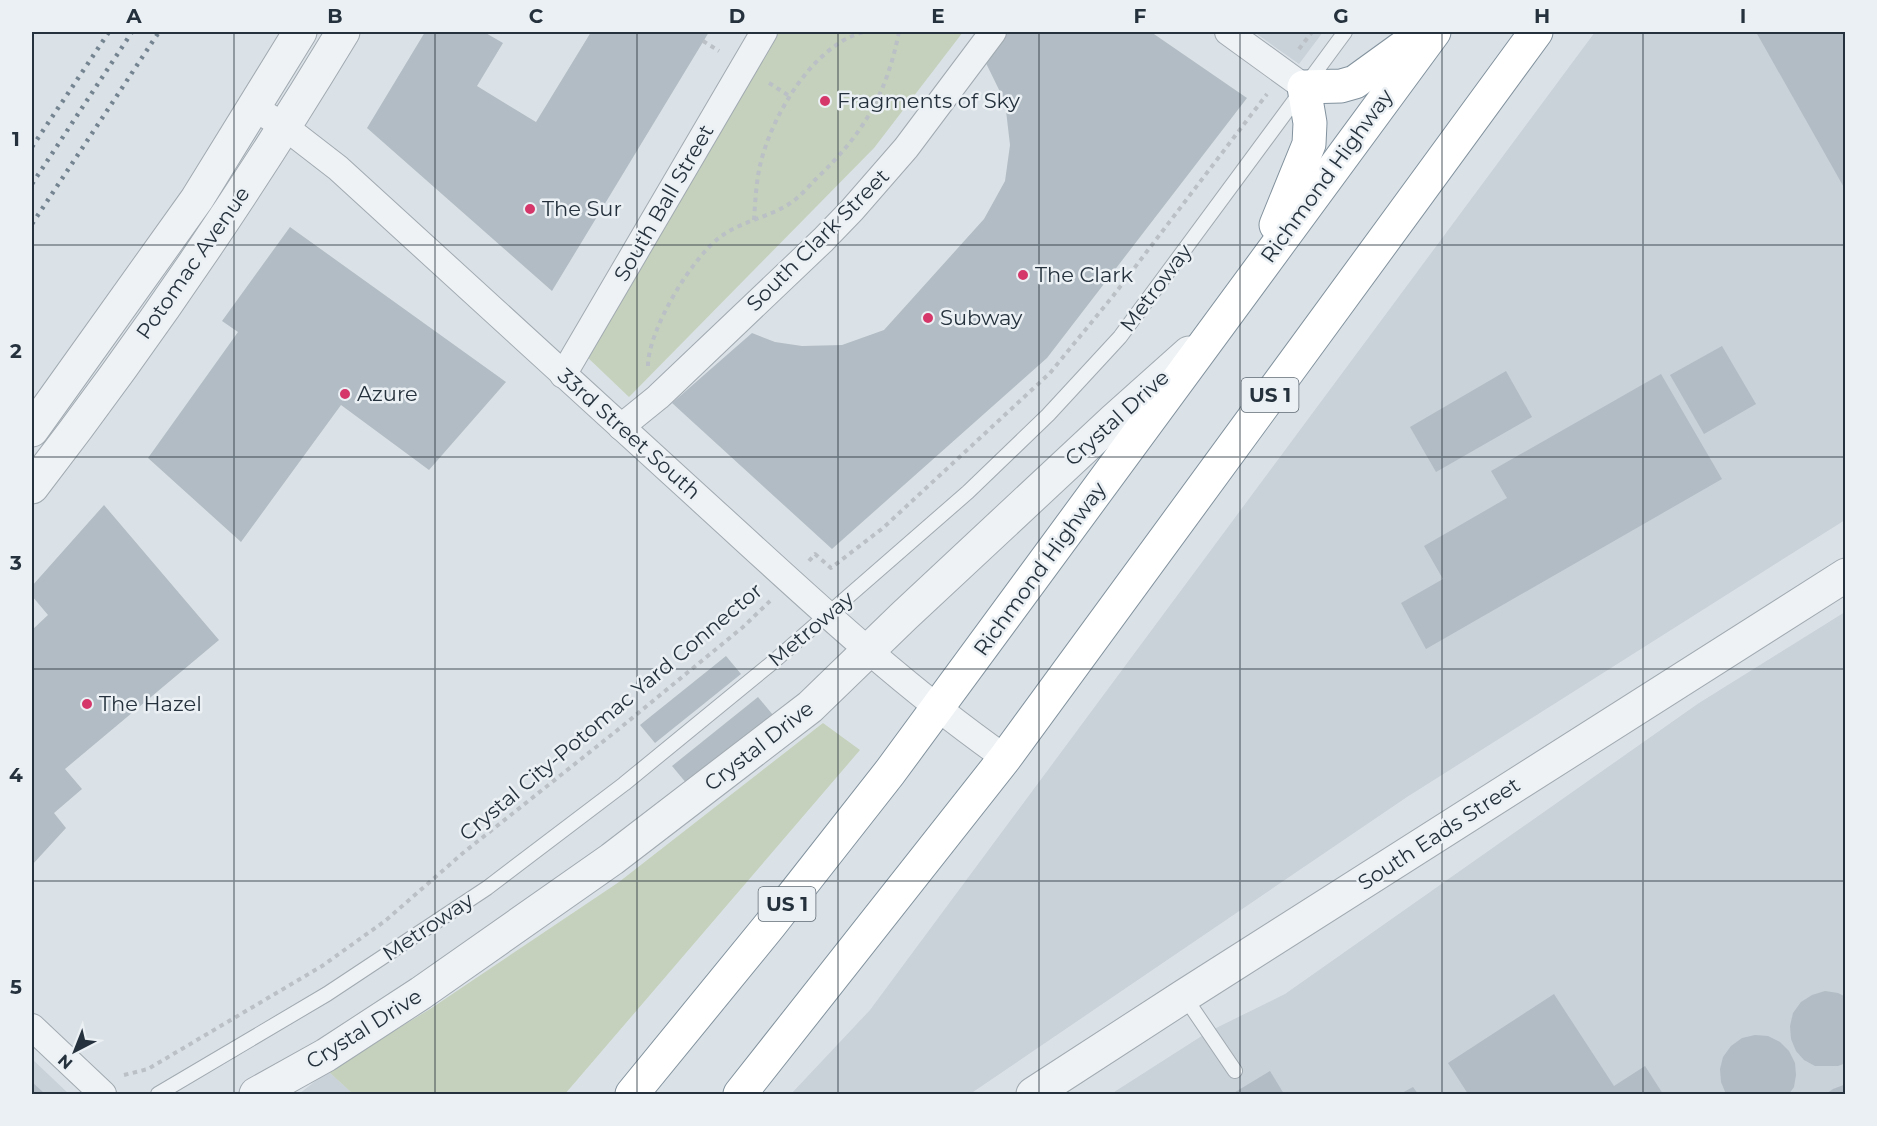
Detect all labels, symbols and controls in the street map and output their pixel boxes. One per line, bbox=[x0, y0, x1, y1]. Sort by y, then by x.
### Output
text: A bbox=[125, 4, 142, 28]
text: B bbox=[327, 4, 343, 28]
text: C bbox=[529, 4, 544, 28]
text: D bbox=[729, 4, 745, 28]
text: E bbox=[931, 4, 945, 28]
text: F bbox=[1134, 4, 1147, 28]
text: G bbox=[1333, 4, 1349, 28]
text: H bbox=[1534, 4, 1550, 28]
text: I bbox=[1740, 4, 1746, 28]
street label: Richmond Highway bbox=[1255, 83, 1398, 267]
place label: Fragments of Sky bbox=[837, 88, 1021, 113]
marker: Fragments of Sky bbox=[818, 94, 832, 108]
street label: South Ball Street bbox=[609, 120, 719, 286]
text: 1 bbox=[12, 127, 20, 151]
street label: South Clark Street bbox=[741, 163, 894, 316]
street label: Potomac Avenue bbox=[131, 182, 255, 344]
place label: The Sur bbox=[542, 196, 622, 221]
marker: The Sur bbox=[523, 202, 537, 216]
street label: Metroway bbox=[1114, 238, 1197, 337]
place label: The Clark bbox=[1035, 262, 1134, 287]
marker: The Clark bbox=[1016, 268, 1030, 282]
place label: Subway bbox=[940, 305, 1023, 330]
marker: Subway bbox=[921, 311, 935, 325]
text: 2 bbox=[10, 339, 22, 363]
street label: 33rd Street South bbox=[553, 363, 706, 504]
street label: Crystal Drive bbox=[1060, 364, 1174, 471]
road number: US 1 bbox=[1242, 378, 1298, 412]
place label: Azure bbox=[357, 381, 418, 406]
marker: Azure bbox=[338, 387, 352, 401]
street label: Richmond Highway bbox=[968, 476, 1111, 660]
text: 3 bbox=[9, 551, 22, 575]
street label: Crystal City-Potomac Yard Connector bbox=[454, 578, 767, 846]
street label: Metroway bbox=[763, 585, 859, 672]
place label: The Hazel bbox=[99, 691, 202, 716]
street label: Crystal Drive bbox=[699, 695, 818, 796]
marker: The Hazel bbox=[80, 697, 94, 711]
text: 4 bbox=[9, 763, 23, 787]
street label: South Eads Street bbox=[1353, 772, 1524, 895]
street label: Metroway bbox=[378, 887, 478, 966]
road number: US 1 bbox=[758, 887, 816, 921]
text: 5 bbox=[10, 975, 22, 999]
street label: Crystal Drive bbox=[301, 983, 426, 1074]
north arrow bbox=[45, 1021, 105, 1081]
text: N bbox=[54, 1050, 76, 1073]

